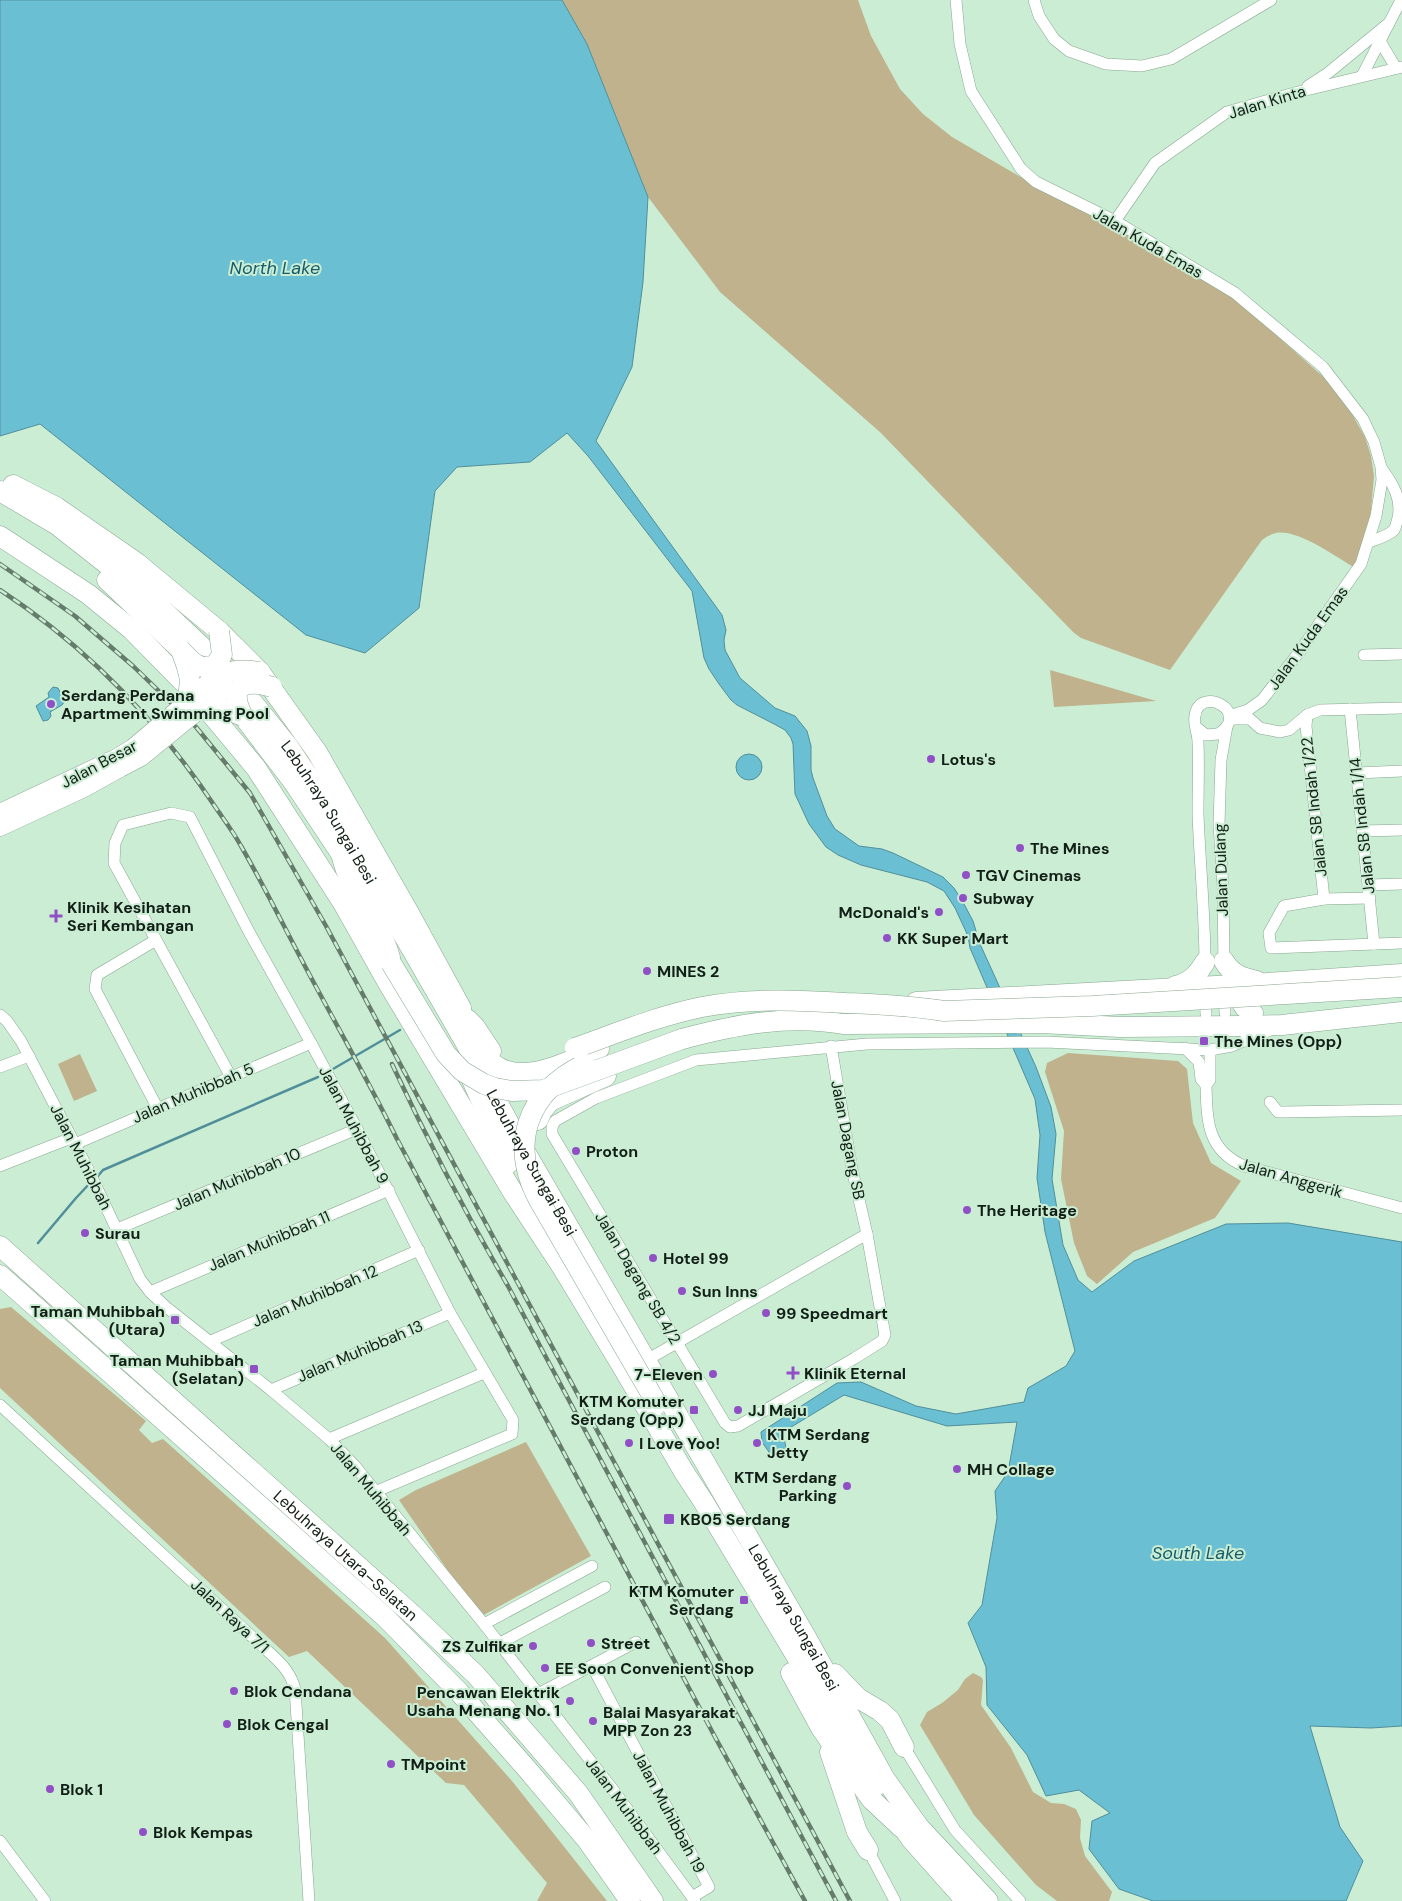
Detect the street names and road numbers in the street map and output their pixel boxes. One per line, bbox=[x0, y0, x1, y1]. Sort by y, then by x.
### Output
street label: Jalan Kinta bbox=[1226, 80, 1308, 124]
street label: Jalan Kuda Emas bbox=[1089, 203, 1207, 283]
street label: Jalan Kuda Emas bbox=[1263, 582, 1353, 694]
street label: Jalan Besar bbox=[57, 735, 141, 793]
street label: Lebuhraya Sungai Besi bbox=[277, 736, 382, 888]
street label: Jalan SB Indah 1/22 bbox=[1296, 736, 1332, 878]
street label: Jalan SB Indah 1/14 bbox=[1344, 757, 1380, 895]
street label: Jalan Dulang bbox=[1209, 823, 1233, 917]
street label: Jalan Muhibbah 5 bbox=[129, 1058, 257, 1128]
street label: Jalan Muhibbah 9 bbox=[314, 1063, 394, 1187]
street label: Jalan Dagang SB bbox=[826, 1079, 870, 1201]
street label: Lebuhraya Sungai Besi bbox=[482, 1085, 582, 1240]
street label: Jalan Muhibbah bbox=[45, 1101, 117, 1213]
street label: Jalan Muhibbah 10 bbox=[170, 1143, 304, 1215]
street label: Jalan Anggerik bbox=[1237, 1153, 1345, 1203]
street label: Jalan Muhibbah 11 bbox=[205, 1206, 333, 1276]
street label: Jalan Dagang SB 4/2 bbox=[590, 1208, 686, 1348]
street label: Jalan Muhibbah 12 bbox=[249, 1260, 381, 1332]
street label: Jalan Muhibbah 13 bbox=[294, 1315, 426, 1387]
street label: Jalan Muhibbah bbox=[326, 1438, 416, 1540]
street label: Lebuhraya Utara–Selatan bbox=[269, 1485, 423, 1625]
street label: Lebuhraya Sungai Besi bbox=[744, 1540, 844, 1694]
street label: Jalan Raya 7/1 bbox=[186, 1574, 274, 1658]
street label: Jalan Muhibbah 19 bbox=[628, 1747, 710, 1877]
street label: Jalan Muhibbah bbox=[581, 1753, 667, 1859]

